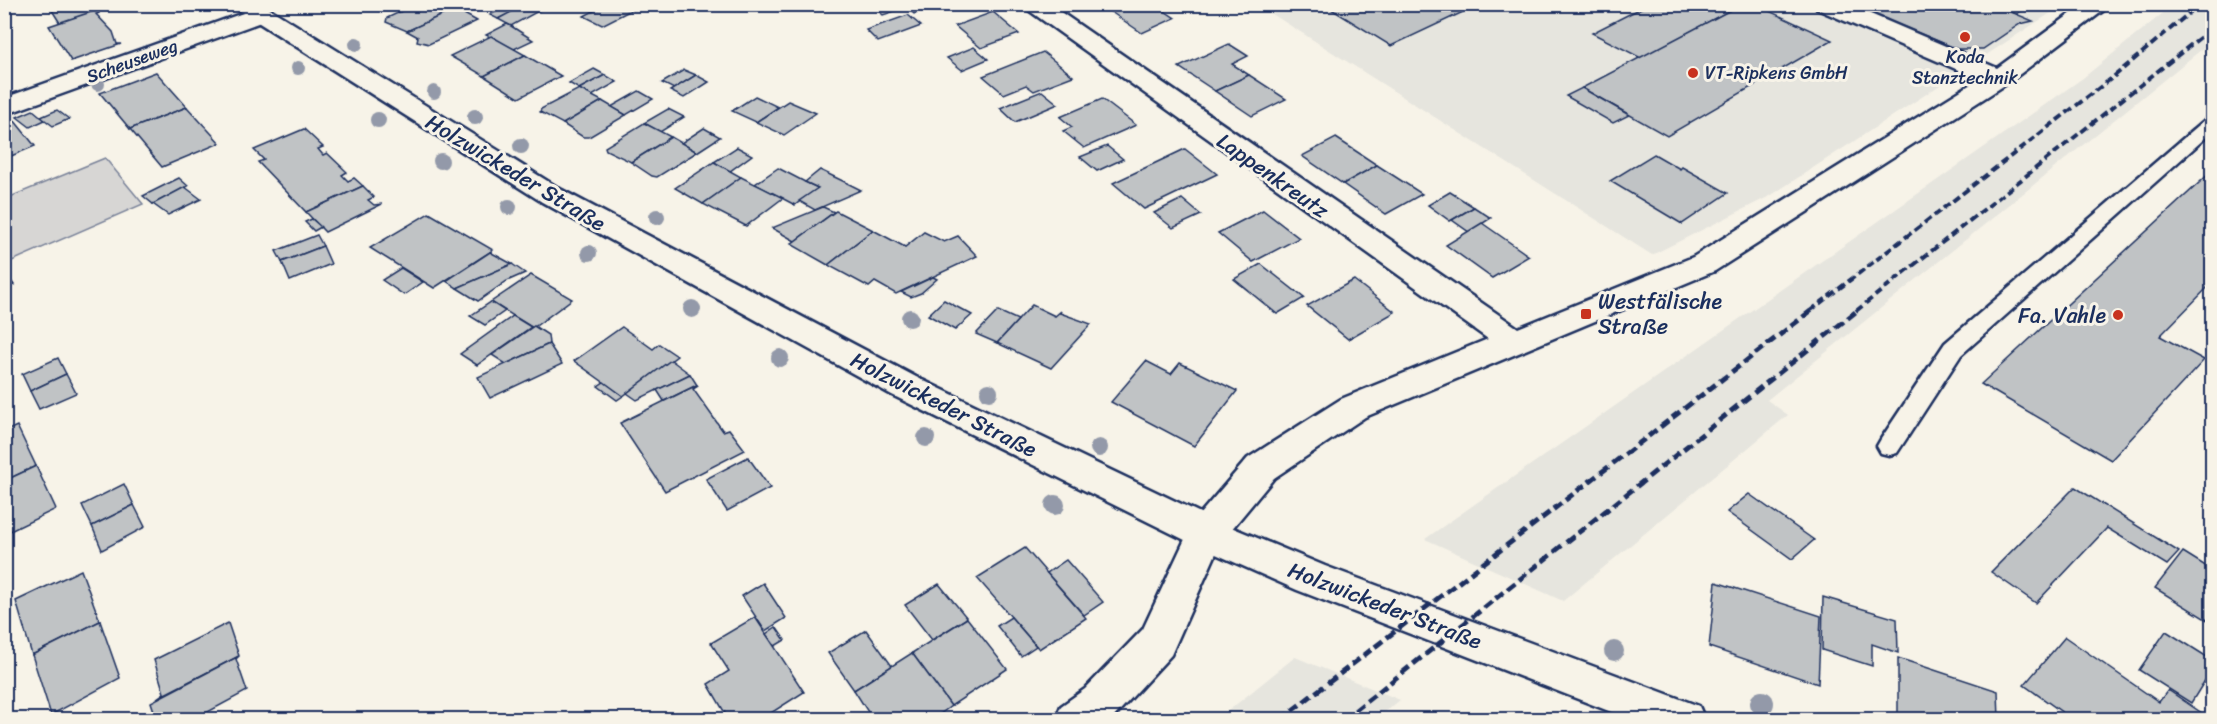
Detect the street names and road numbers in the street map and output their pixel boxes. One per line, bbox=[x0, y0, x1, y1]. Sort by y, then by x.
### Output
street label: Scheuseweg bbox=[82, 30, 182, 92]
street label: Holzwickeder Straße bbox=[418, 103, 614, 242]
street label: Lappenkreutz bbox=[1208, 122, 1338, 229]
street label: Holzwickeder Straße bbox=[844, 341, 1044, 469]
street label: Holzwickeder Straße bbox=[1282, 551, 1488, 661]

